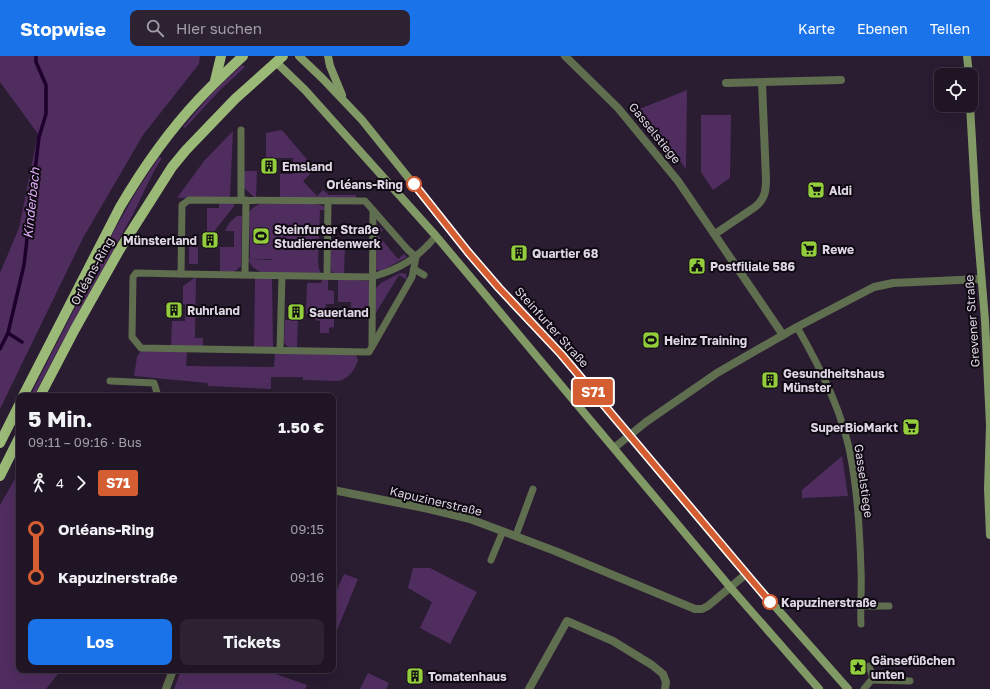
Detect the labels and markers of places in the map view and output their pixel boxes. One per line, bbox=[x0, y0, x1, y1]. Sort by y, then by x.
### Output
building icon: Emsland bbox=[259, 156, 279, 176]
place label: Emsland bbox=[282, 159, 332, 174]
marker: Orléans-Ring bbox=[406, 176, 422, 192]
place label: Orléans-Ring bbox=[326, 177, 403, 192]
supermarket icon: Aldi bbox=[806, 180, 826, 200]
place label: Aldi bbox=[829, 183, 852, 198]
place label: Steinfurter Straße Studierendenwerk bbox=[274, 222, 381, 251]
sports icon: Steinfurter Straße Studierendenwerk bbox=[251, 226, 271, 246]
building icon: Münsterland bbox=[200, 230, 220, 250]
place label: Münsterland bbox=[123, 233, 197, 248]
supermarket icon: Rewe bbox=[799, 239, 819, 259]
place label: Rewe bbox=[822, 242, 854, 257]
building icon: Quartier 68 bbox=[509, 243, 529, 263]
place label: Quartier 68 bbox=[532, 246, 599, 261]
public building icon: Postfiliale 586 bbox=[687, 256, 707, 276]
place label: Postfiliale 586 bbox=[710, 259, 796, 274]
building icon: Ruhrland bbox=[164, 300, 184, 320]
building icon: Sauerland bbox=[286, 302, 306, 322]
place label: Ruhrland bbox=[187, 303, 240, 318]
place label: Sauerland bbox=[309, 305, 369, 320]
sports icon: Heinz Training bbox=[641, 330, 661, 350]
place label: Heinz Training bbox=[664, 333, 747, 348]
place label: Gesundheitshaus Münster bbox=[783, 366, 885, 395]
building icon: Gesundheitshaus Münster bbox=[760, 370, 780, 390]
supermarket icon: SuperBioMarkt bbox=[901, 417, 921, 437]
place label: SuperBioMarkt bbox=[810, 420, 898, 435]
marker: Kapuzinerstraße bbox=[762, 594, 778, 610]
place label: Kapuzinerstraße bbox=[781, 595, 877, 610]
place label: Gänsefüßchen unten bbox=[871, 653, 955, 682]
place icon: Gänsefüßchen unten bbox=[848, 657, 868, 677]
building icon: Tomatenhaus bbox=[405, 666, 425, 686]
place label: Tomatenhaus bbox=[428, 669, 507, 684]

